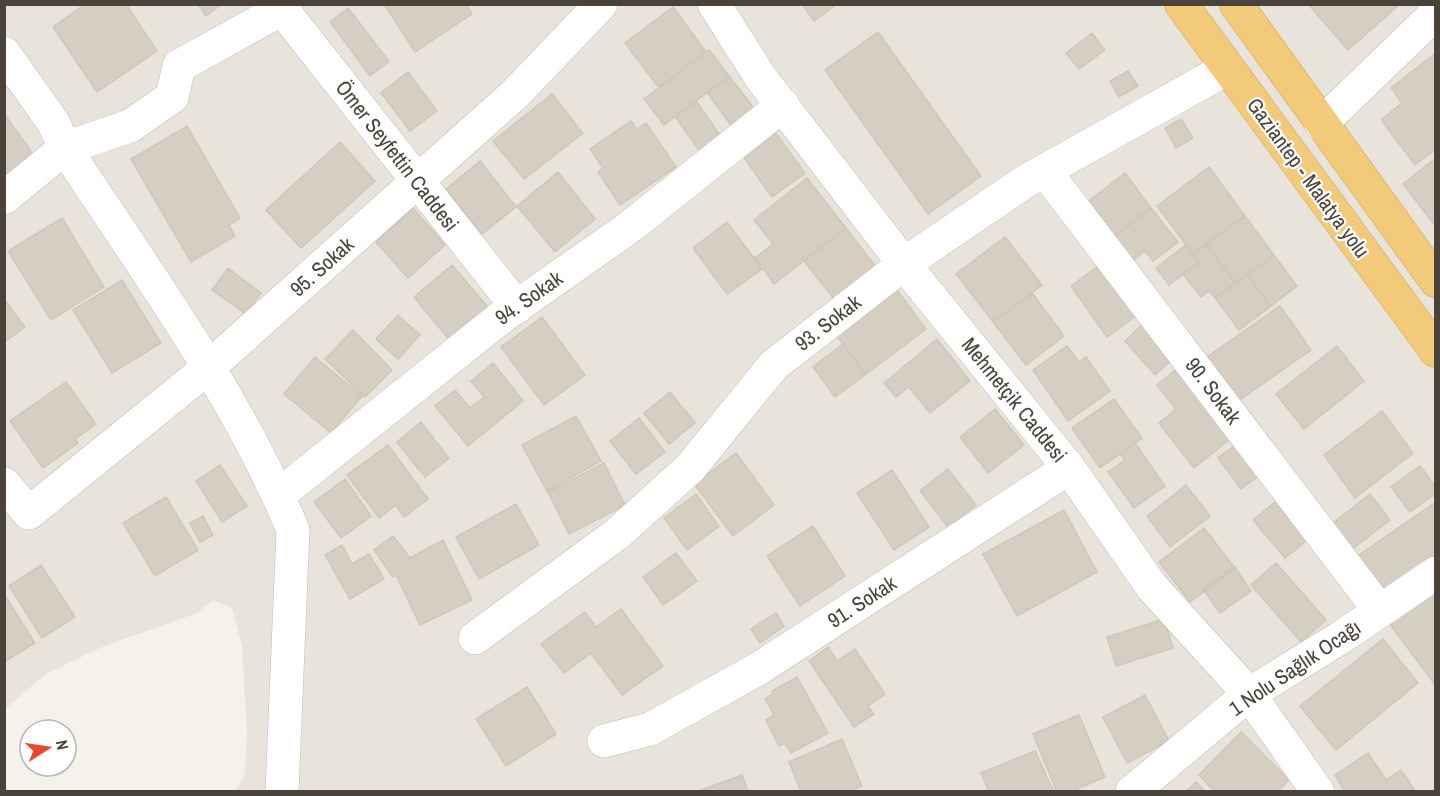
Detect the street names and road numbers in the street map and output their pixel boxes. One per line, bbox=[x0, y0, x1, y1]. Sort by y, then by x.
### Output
street label: Ömer Seyfettin Caddesi bbox=[329, 74, 466, 237]
street label: Gaziantep - Malatya yolu bbox=[1240, 92, 1376, 264]
street label: 95. Sokak bbox=[284, 230, 360, 303]
street label: 94. Sokak bbox=[489, 264, 569, 331]
street label: 93. Sokak bbox=[789, 287, 867, 358]
street label: Mehmetçik Caddesi bbox=[955, 331, 1074, 468]
street label: 90. Sokak bbox=[1179, 351, 1248, 430]
street label: 91. Sokak bbox=[822, 568, 902, 635]
street label: 1 Nolu Sağlık Ocağı bbox=[1223, 613, 1366, 722]

